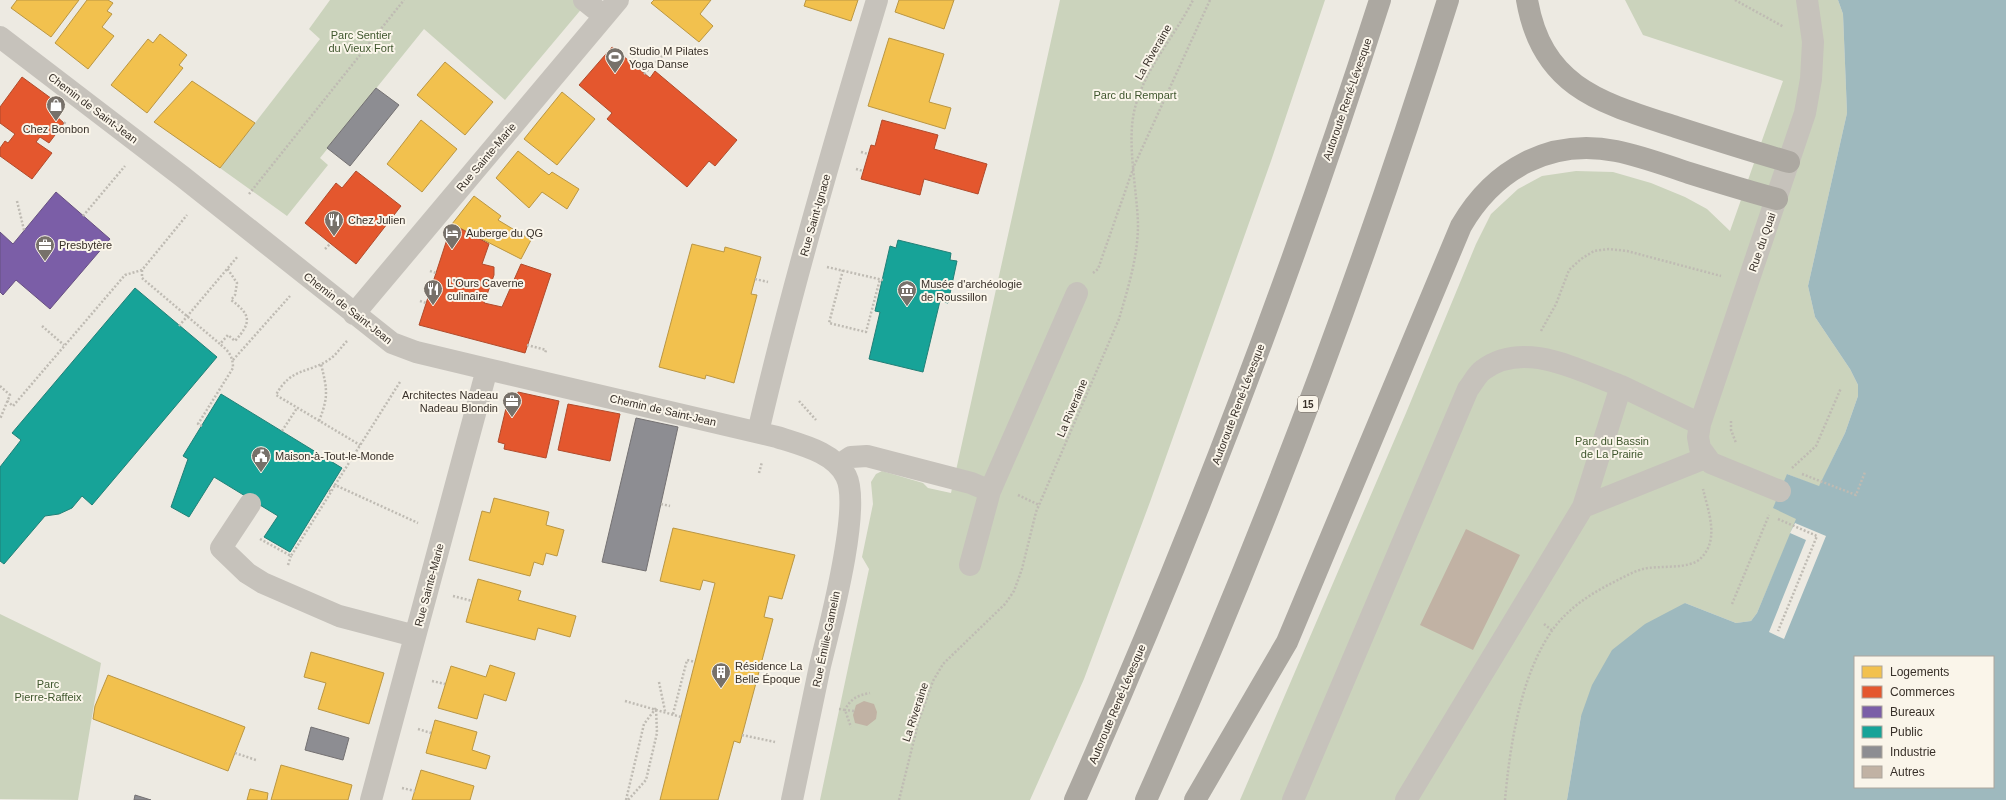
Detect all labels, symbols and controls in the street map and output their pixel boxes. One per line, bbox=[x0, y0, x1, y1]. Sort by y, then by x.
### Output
street label: La Riveraine bbox=[1132, 22, 1174, 82]
park label: Parc Sentier du Vieux Fort bbox=[328, 29, 394, 54]
street label: Autoroute René-Lévesque bbox=[1320, 36, 1374, 162]
place label: Studio M Pilates Yoga Danse bbox=[629, 45, 709, 70]
sports icon: Studio M Pilates Yoga Danse bbox=[604, 46, 626, 74]
street label: Chemin de Saint-Jean bbox=[46, 70, 140, 146]
park label: Parc du Rempart bbox=[1093, 89, 1177, 101]
shop icon: Chez Bonbon bbox=[45, 94, 67, 122]
street label: Rue Sainte-Marie bbox=[454, 120, 518, 194]
place label: Chez Bonbon bbox=[23, 123, 89, 135]
street label: Rue Saint-Ignace bbox=[798, 172, 832, 258]
restaurant icon: Chez Julien bbox=[323, 209, 345, 237]
street label: Rue du Quai bbox=[1746, 211, 1778, 273]
place label: Chez Julien bbox=[348, 214, 405, 226]
hotel icon: Auberge du QG bbox=[441, 222, 463, 250]
place label: Auberge du QG bbox=[466, 227, 543, 239]
office icon: Presbytère bbox=[34, 234, 56, 262]
place label: Presbytère bbox=[59, 239, 112, 251]
street label: Chemin de Saint-Jean bbox=[301, 270, 395, 346]
place label: L'Ours Caverne culinaire bbox=[447, 277, 524, 302]
restaurant icon: L'Ours Caverne culinaire bbox=[422, 278, 444, 306]
place label: Musée d'archéologie de Roussillon bbox=[921, 278, 1022, 303]
museum icon: Musée d'archéologie de Roussillon bbox=[896, 279, 918, 307]
street label: Autoroute René-Lévesque bbox=[1209, 342, 1267, 466]
street label: La Riveraine bbox=[1054, 377, 1090, 439]
place label: Architectes Nadeau Nadeau Blondin bbox=[402, 389, 498, 414]
office icon: Architectes Nadeau Nadeau Blondin bbox=[501, 390, 523, 418]
street label: Chemin de Saint-Jean bbox=[609, 392, 717, 428]
road number: 15 bbox=[1298, 396, 1318, 412]
park label: Parc du Bassin de La Prairie bbox=[1575, 435, 1649, 460]
public building icon: Maison-à-Tout-le-Monde bbox=[250, 445, 272, 473]
place label: Maison-à-Tout-le-Monde bbox=[275, 450, 394, 462]
street label: Rue Sainte-Marie bbox=[412, 542, 446, 628]
street label: Rue Émilie-Gamelin bbox=[810, 590, 842, 688]
street label: Autoroute René-Lévesque bbox=[1086, 643, 1148, 765]
legend bbox=[1854, 656, 1994, 788]
place label: Résidence La Belle Époque bbox=[735, 660, 803, 685]
building icon: Résidence La Belle Époque bbox=[710, 661, 732, 689]
text: Logements bbox=[1890, 665, 1949, 679]
park label: Parc Pierre-Raffeix bbox=[14, 678, 82, 703]
street label: La Riveraine bbox=[900, 681, 930, 743]
text: Commerces bbox=[1890, 685, 1955, 699]
text: Bureaux bbox=[1890, 705, 1935, 719]
text: Public bbox=[1890, 725, 1923, 739]
text: Industrie bbox=[1890, 745, 1936, 759]
text: Autres bbox=[1890, 765, 1925, 779]

